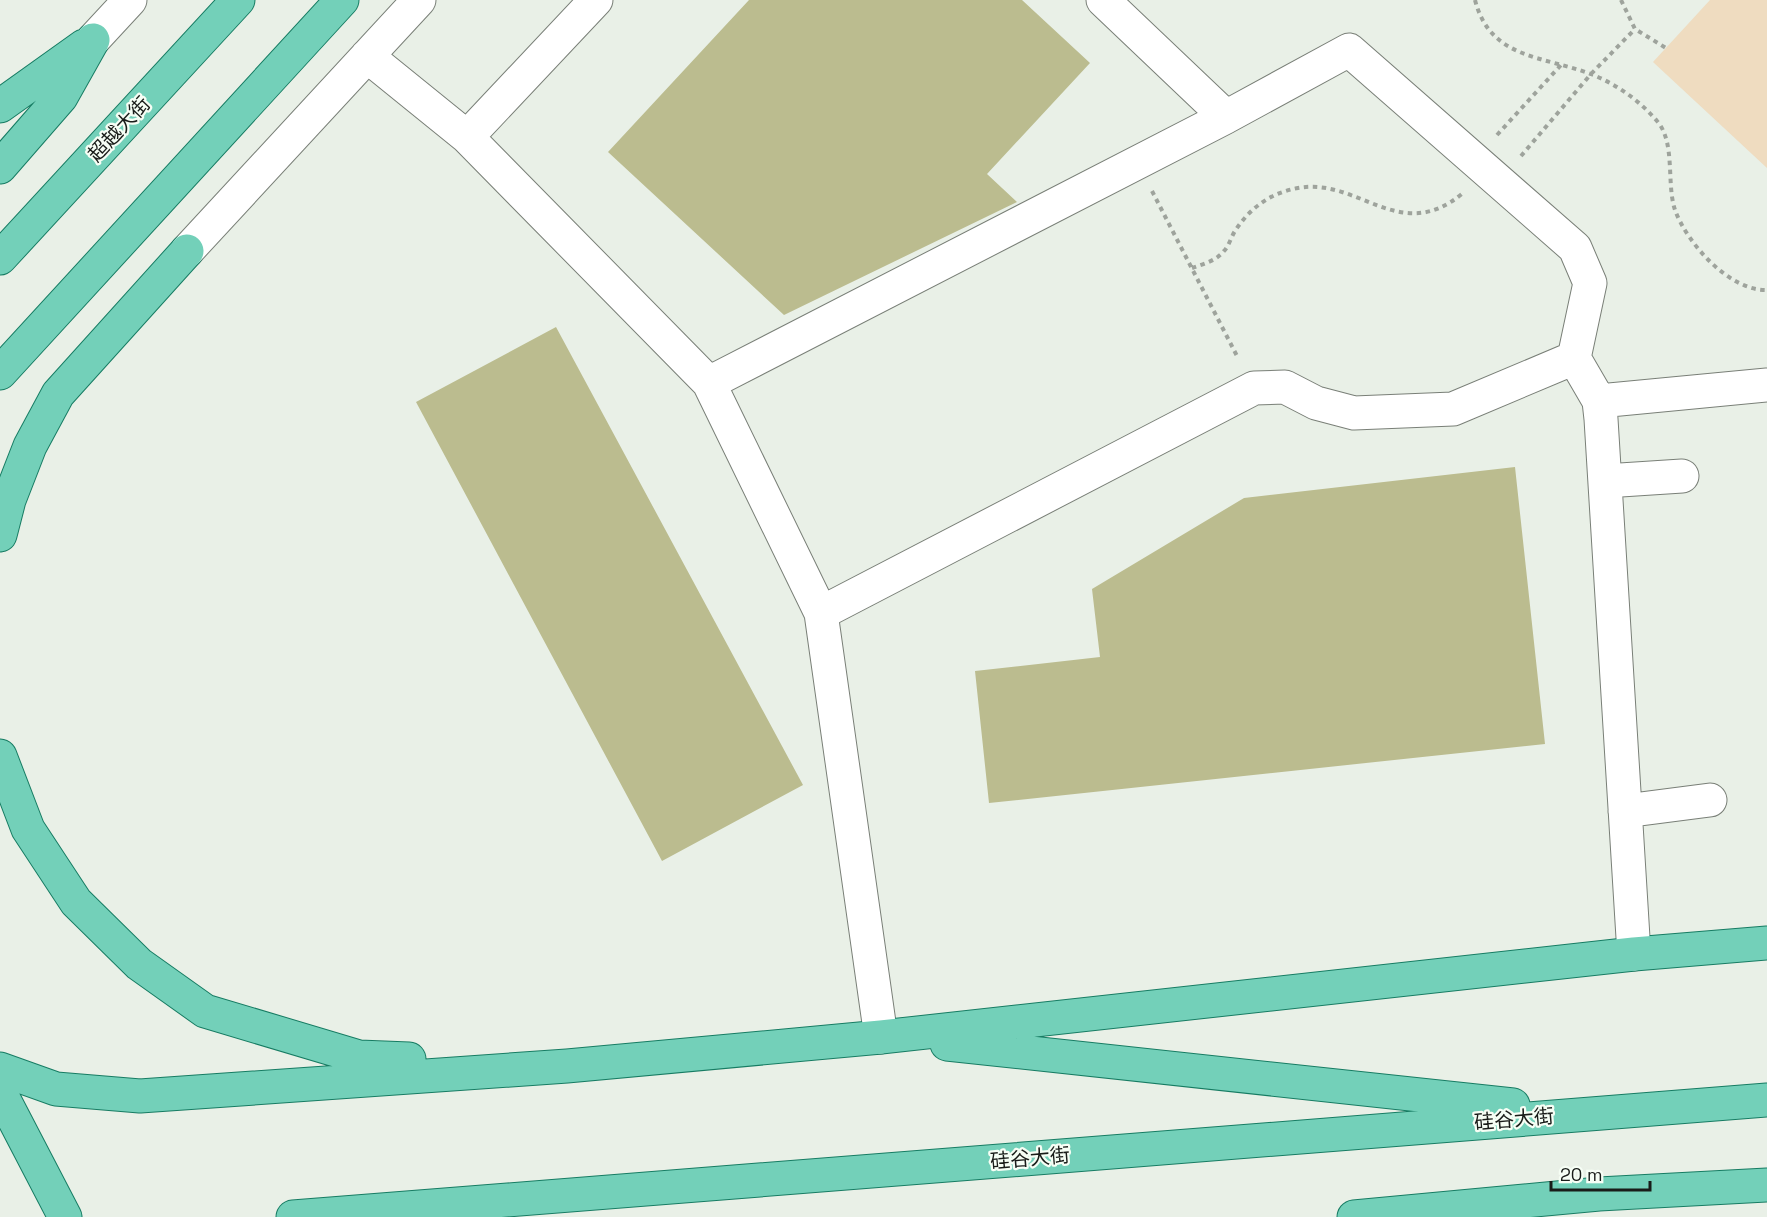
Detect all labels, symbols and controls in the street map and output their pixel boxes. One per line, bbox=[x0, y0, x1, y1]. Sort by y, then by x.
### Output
street label: 超越大街 bbox=[82, 91, 156, 167]
street label: 硅谷大街 bbox=[1473, 1103, 1555, 1135]
street label: 硅谷大街 bbox=[989, 1142, 1071, 1174]
scale bar bbox=[1551, 1154, 1650, 1192]
text: 20 m bbox=[1560, 1163, 1603, 1186]

